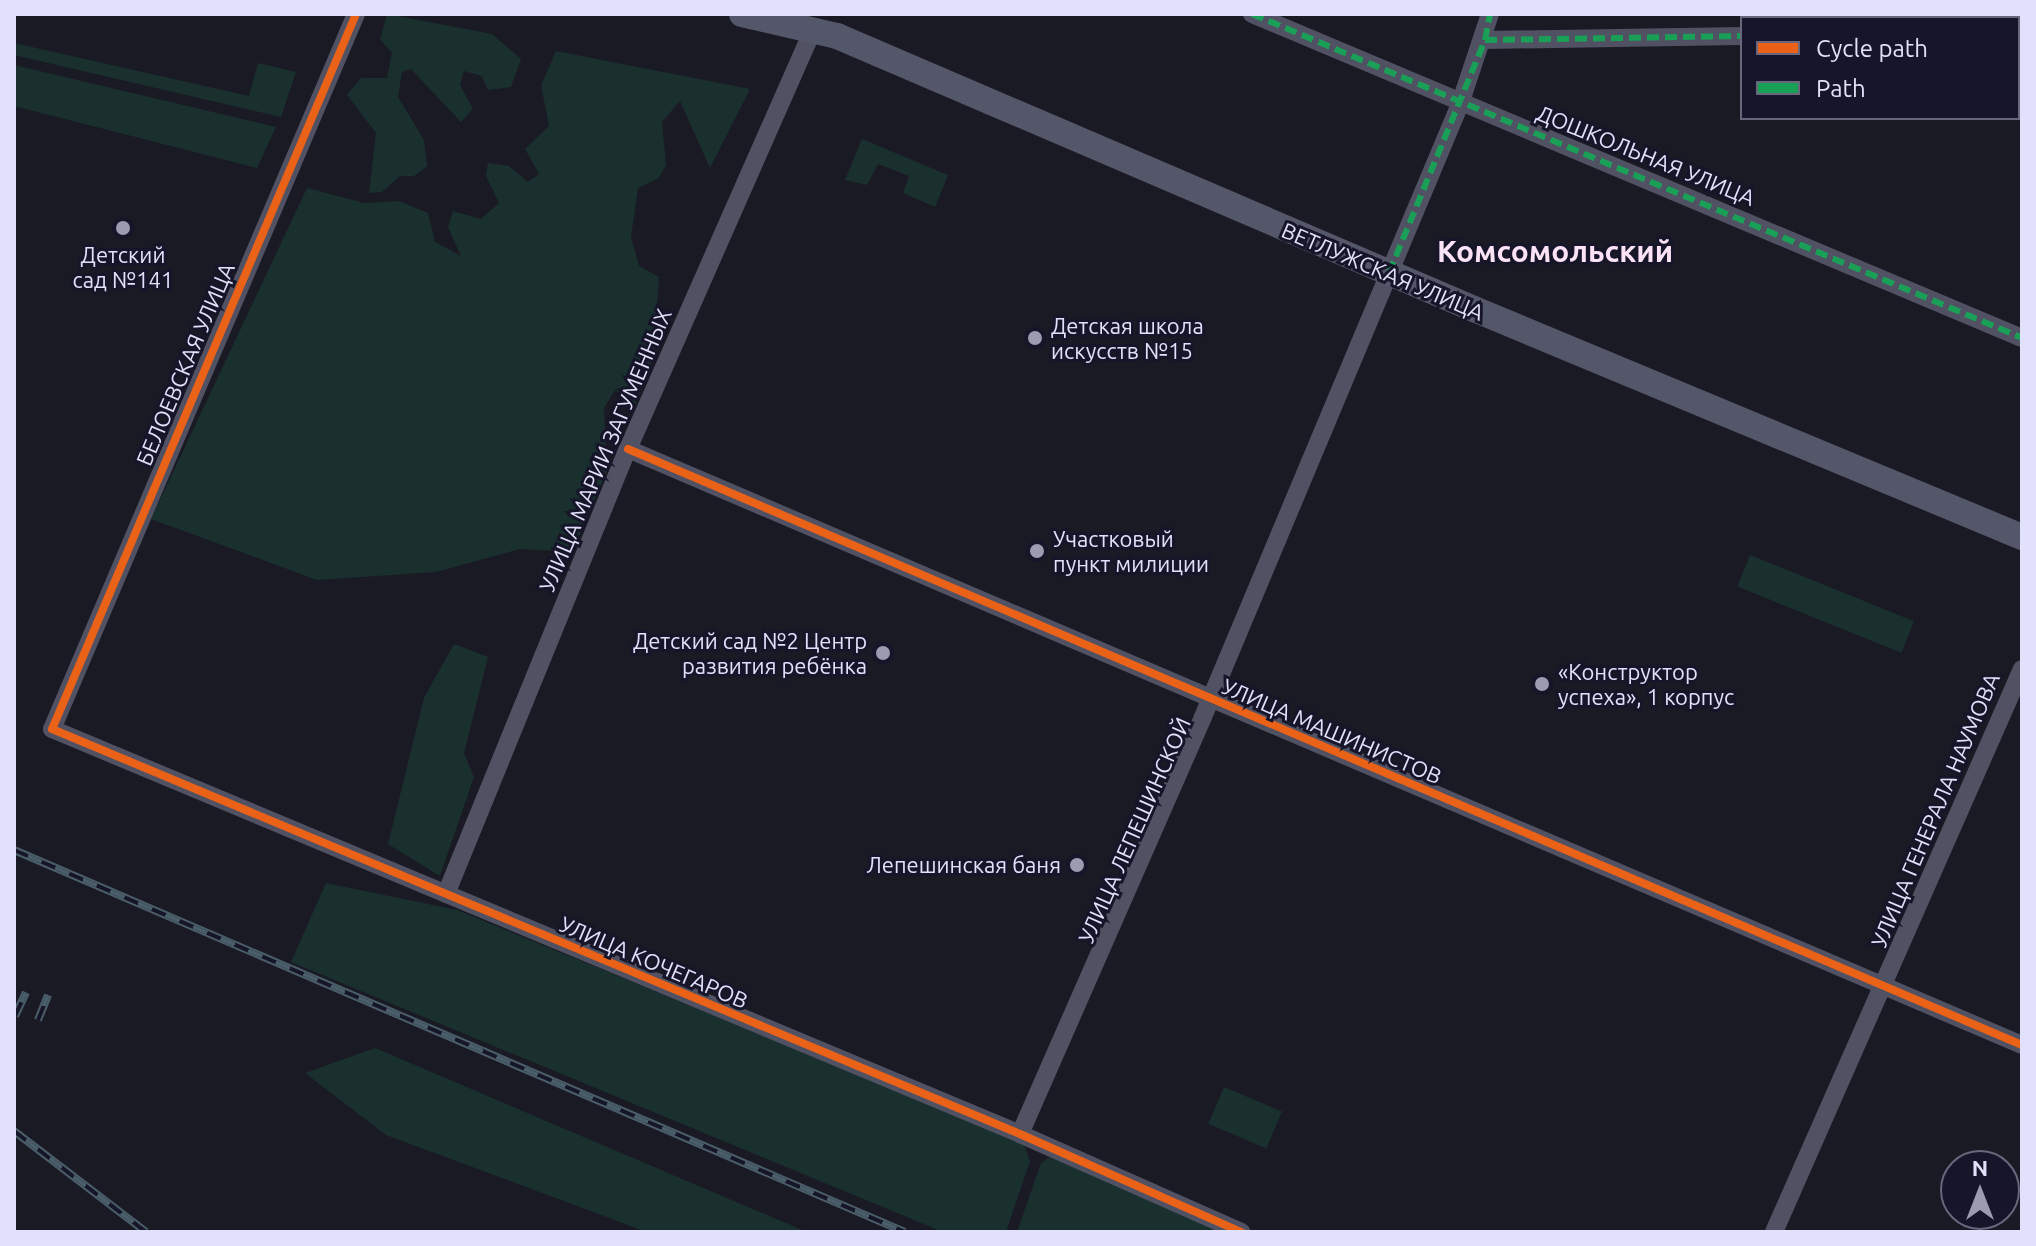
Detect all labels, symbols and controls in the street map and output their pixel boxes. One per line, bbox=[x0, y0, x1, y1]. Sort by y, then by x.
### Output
legend bbox=[1740, 16, 2020, 120]
text: Cycle path bbox=[1816, 35, 1928, 62]
text: Path bbox=[1816, 75, 1866, 102]
street label: ДОШКОЛЬНАЯ УЛИЦА bbox=[1533, 99, 1759, 211]
street label: ВЕТЛУЖСКАЯ УЛИЦА bbox=[1278, 216, 1488, 326]
marker: Детский сад №141 bbox=[114, 219, 132, 237]
district label: Комсомольский bbox=[1437, 233, 1673, 269]
place label: Детский сад №141 bbox=[73, 241, 173, 292]
street label: БЕЛОЕВСКАЯ УЛИЦА bbox=[130, 259, 240, 469]
street label: УЛИЦА МАРИИ ЗАГУМЕННЫХ bbox=[533, 305, 677, 595]
place label: Детская школа искусств №15 bbox=[1051, 312, 1204, 364]
marker: Детская школа искусств №15 bbox=[1026, 329, 1044, 347]
place label: Участковый пункт милиции bbox=[1053, 525, 1209, 576]
marker: Участковый пункт милиции bbox=[1028, 542, 1046, 560]
place label: Детский сад №2 Центр развития ребёнка bbox=[633, 627, 867, 678]
marker: Детский сад №2 Центр развития ребёнка bbox=[874, 644, 892, 662]
place label: «Конструктор успеха», 1 корпус bbox=[1558, 658, 1734, 710]
street label: УЛИЦА ГЕНЕРАЛА НАУМОВА bbox=[1865, 669, 2005, 951]
street label: УЛИЦА МАШИНИСТОВ bbox=[1218, 673, 1446, 789]
marker: «Конструктор успеха», 1 корпус bbox=[1533, 675, 1551, 693]
street label: УЛИЦА ЛЕПЕШИНСКОЙ bbox=[1072, 713, 1196, 947]
place label: Лепешинская баня bbox=[867, 852, 1061, 878]
marker: Лепешинская баня bbox=[1068, 856, 1086, 874]
street label: УЛИЦА КОЧЕГАРОВ bbox=[556, 910, 752, 1014]
north arrow bbox=[1940, 1150, 2020, 1230]
text: N bbox=[1972, 1155, 1988, 1180]

